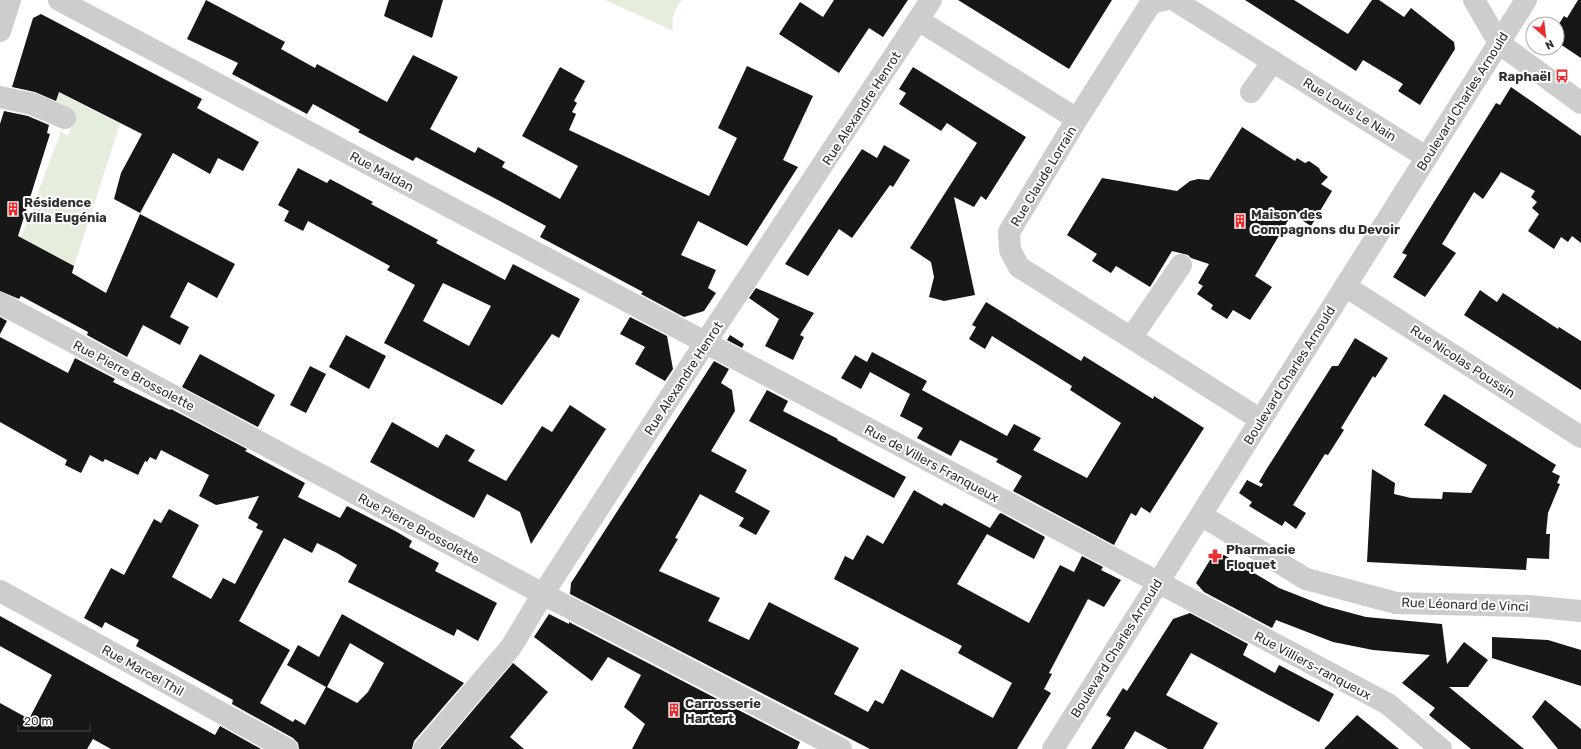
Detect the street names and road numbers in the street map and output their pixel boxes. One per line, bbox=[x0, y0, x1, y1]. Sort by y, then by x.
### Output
street label: Boulevard Charles Arnould bbox=[1414, 29, 1511, 173]
street label: Rue Alexandre Henrot bbox=[819, 49, 904, 168]
street label: Rue Louis Le Nain bbox=[1300, 75, 1399, 144]
street label: Rue Claude Lorrain bbox=[1008, 123, 1079, 229]
street label: Rue Maldan bbox=[347, 148, 416, 195]
street label: Boulevard Charles Arnould bbox=[1241, 303, 1338, 447]
street label: Rue Alexandre Henrot bbox=[641, 319, 726, 438]
street label: Rue Nicolas Poussin bbox=[1408, 322, 1518, 401]
street label: Rue Pierre Brossolette bbox=[71, 337, 197, 414]
street label: Rue de Villers Franqueux bbox=[862, 422, 1001, 505]
street label: Rue Pierre Brossolette bbox=[356, 490, 482, 567]
street label: Boulevard Charles Arnould bbox=[1068, 576, 1165, 720]
street label: Rue Léonard de Vinci bbox=[1401, 595, 1529, 614]
street label: Rue Villiers-ranqueux bbox=[1252, 628, 1374, 703]
street label: Rue Marcel Thil bbox=[99, 642, 186, 699]

